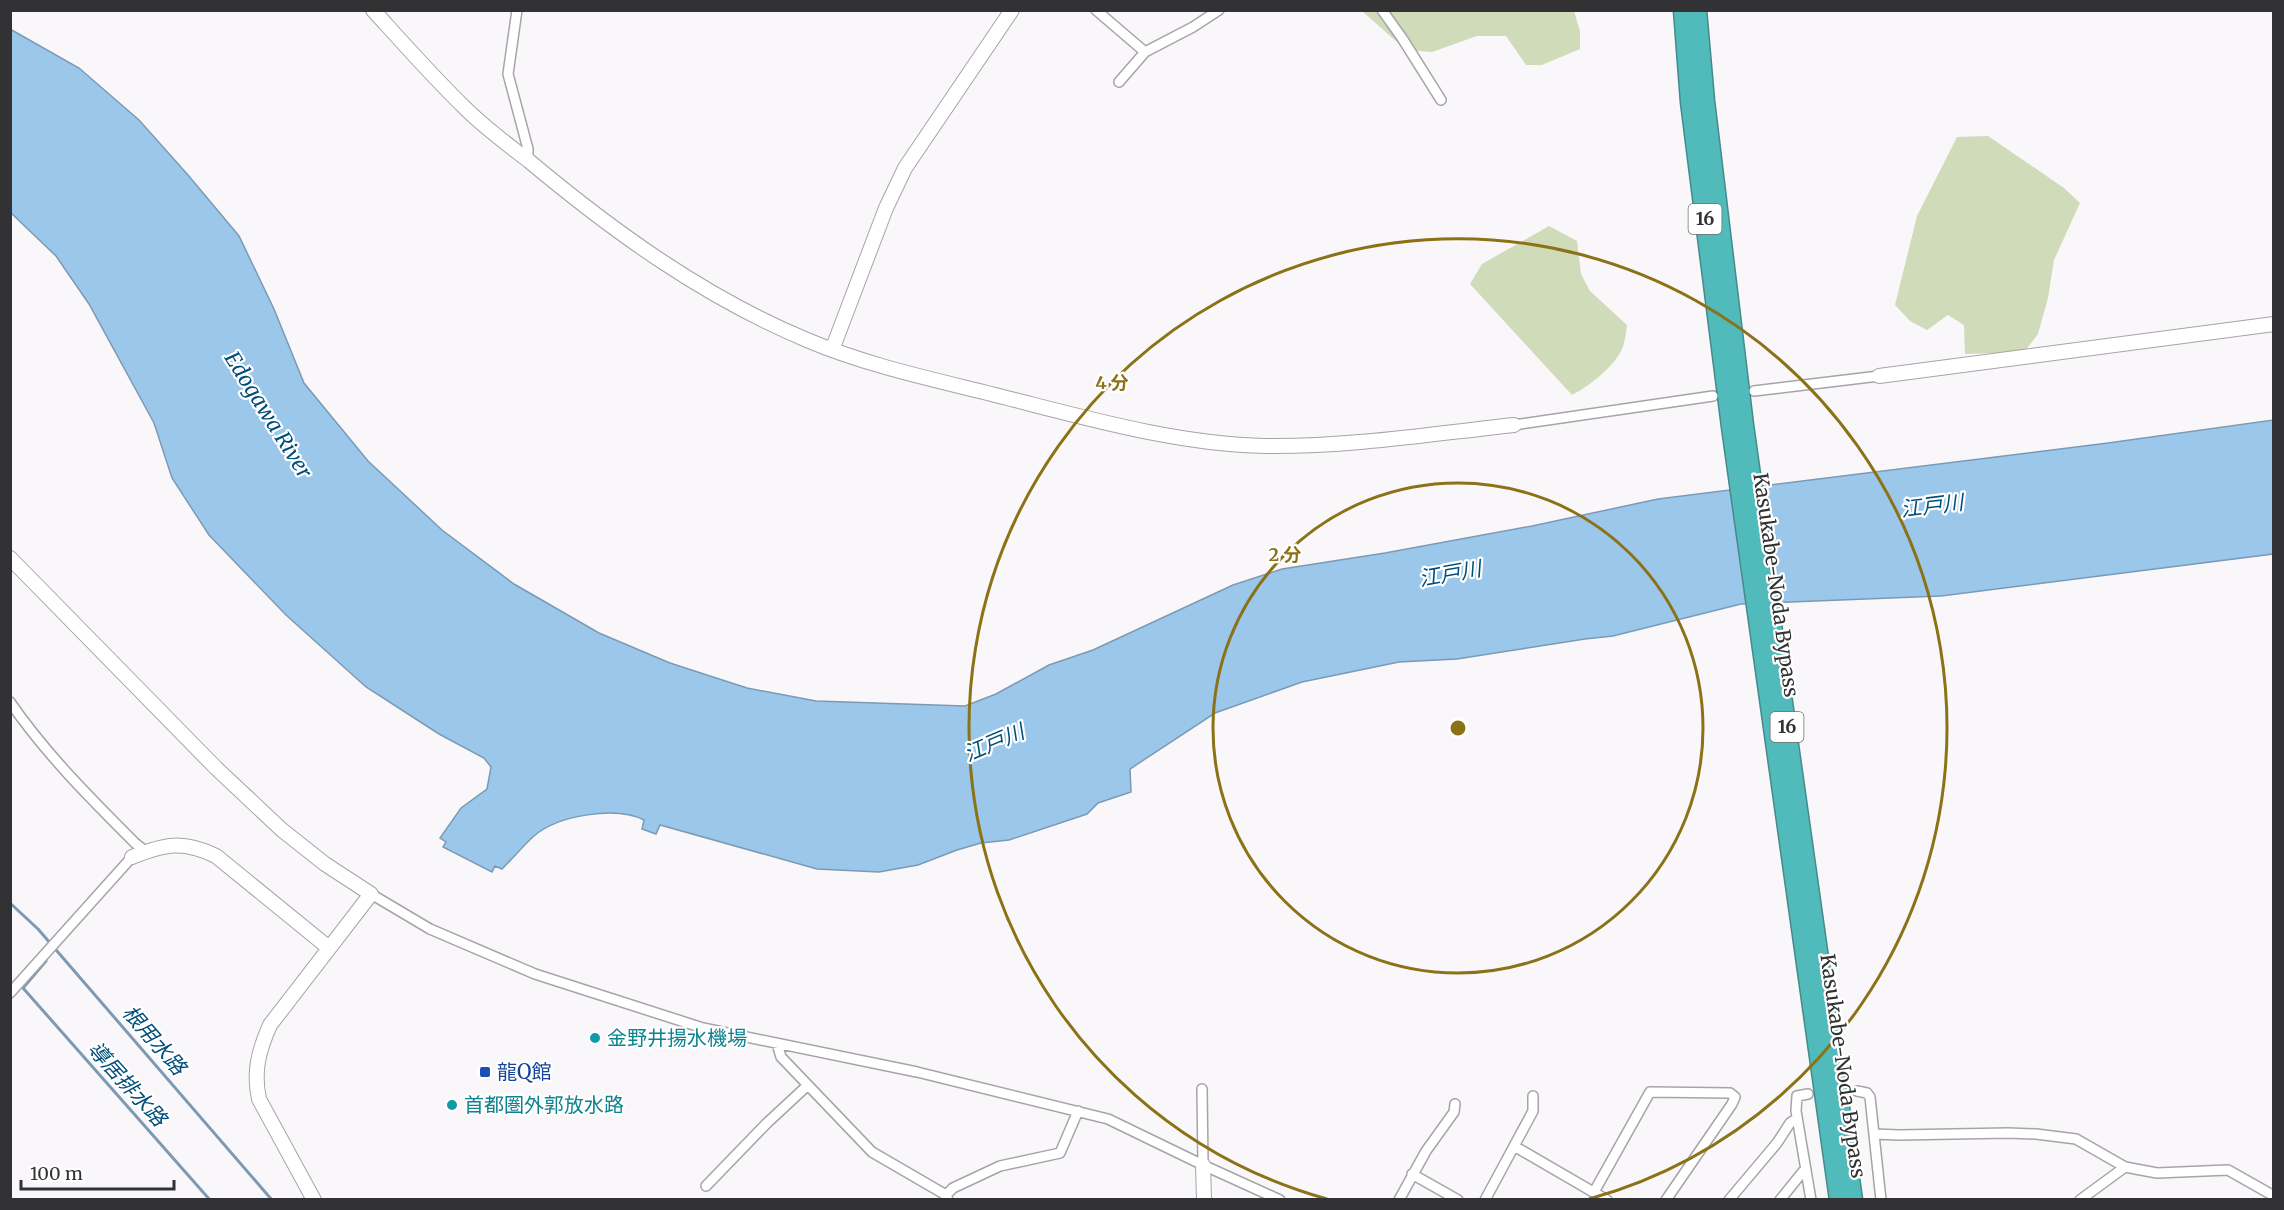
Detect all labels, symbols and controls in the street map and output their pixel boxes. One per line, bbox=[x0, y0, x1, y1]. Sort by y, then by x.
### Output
road number: 16 bbox=[1688, 204, 1722, 234]
water label: Edogawa River bbox=[219, 346, 318, 483]
text: 4 分 bbox=[1095, 371, 1129, 394]
street label: Kasukabe-Noda Bypass bbox=[1748, 471, 1805, 699]
water label: 江戸川 bbox=[1899, 488, 1967, 523]
text: 2 分 bbox=[1269, 543, 1301, 566]
water label: 江戸川 bbox=[1417, 554, 1485, 592]
road number: 16 bbox=[1770, 712, 1804, 742]
water label: 江戸川 bbox=[960, 717, 1030, 767]
centre of rings bbox=[1448, 718, 1468, 738]
street label: Kasukabe-Noda Bypass bbox=[1815, 952, 1872, 1180]
water label: 根用水路 bbox=[117, 999, 193, 1082]
place label: 金野井揚水機場 bbox=[607, 1025, 747, 1050]
marker: 金野井揚水機場 bbox=[588, 1031, 602, 1045]
water label: 導居排水路 bbox=[82, 1036, 174, 1133]
place label: 龍Q館 bbox=[497, 1059, 551, 1084]
marker: 龍Q館 bbox=[478, 1065, 492, 1079]
place label: 首都圏外郭放水路 bbox=[464, 1092, 624, 1117]
marker: 首都圏外郭放水路 bbox=[445, 1098, 459, 1112]
scale bar bbox=[21, 1153, 174, 1191]
text: 100 m bbox=[30, 1162, 83, 1185]

